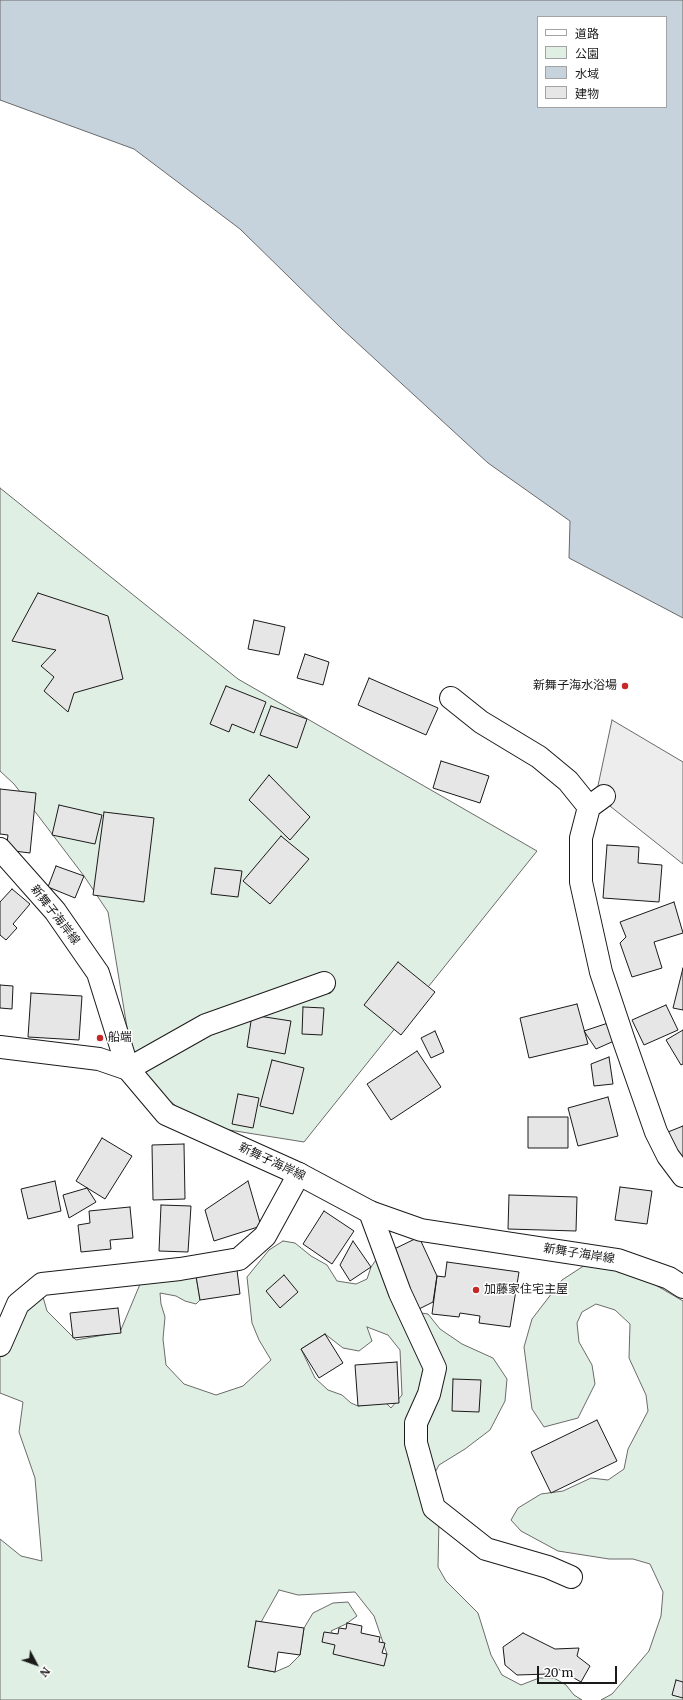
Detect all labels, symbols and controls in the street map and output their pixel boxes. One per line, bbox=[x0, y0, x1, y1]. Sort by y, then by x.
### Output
legend bbox=[537, 16, 667, 108]
text: 道路 bbox=[575, 26, 599, 41]
text: 公園 bbox=[575, 46, 599, 61]
text: 水域 bbox=[575, 66, 599, 81]
text: 建物 bbox=[575, 86, 599, 101]
place label: 新舞子海水浴場 bbox=[533, 679, 617, 693]
marker: 新舞子海水浴場 bbox=[620, 681, 630, 691]
street label: 新舞子海岸線 bbox=[27, 882, 83, 948]
place label: 船端 bbox=[108, 1031, 132, 1045]
marker: 船端 bbox=[95, 1033, 105, 1043]
street label: 新舞子海岸線 bbox=[236, 1140, 308, 1184]
street label: 新舞子海岸線 bbox=[542, 1241, 616, 1267]
place label: 加藤家住宅主屋 bbox=[484, 1283, 568, 1297]
marker: 加藤家住宅主屋 bbox=[471, 1285, 481, 1295]
north arrow bbox=[16, 1644, 56, 1684]
scale bar bbox=[539, 1658, 619, 1684]
text: N bbox=[37, 1664, 53, 1680]
text: 20 m bbox=[544, 1665, 573, 1680]

